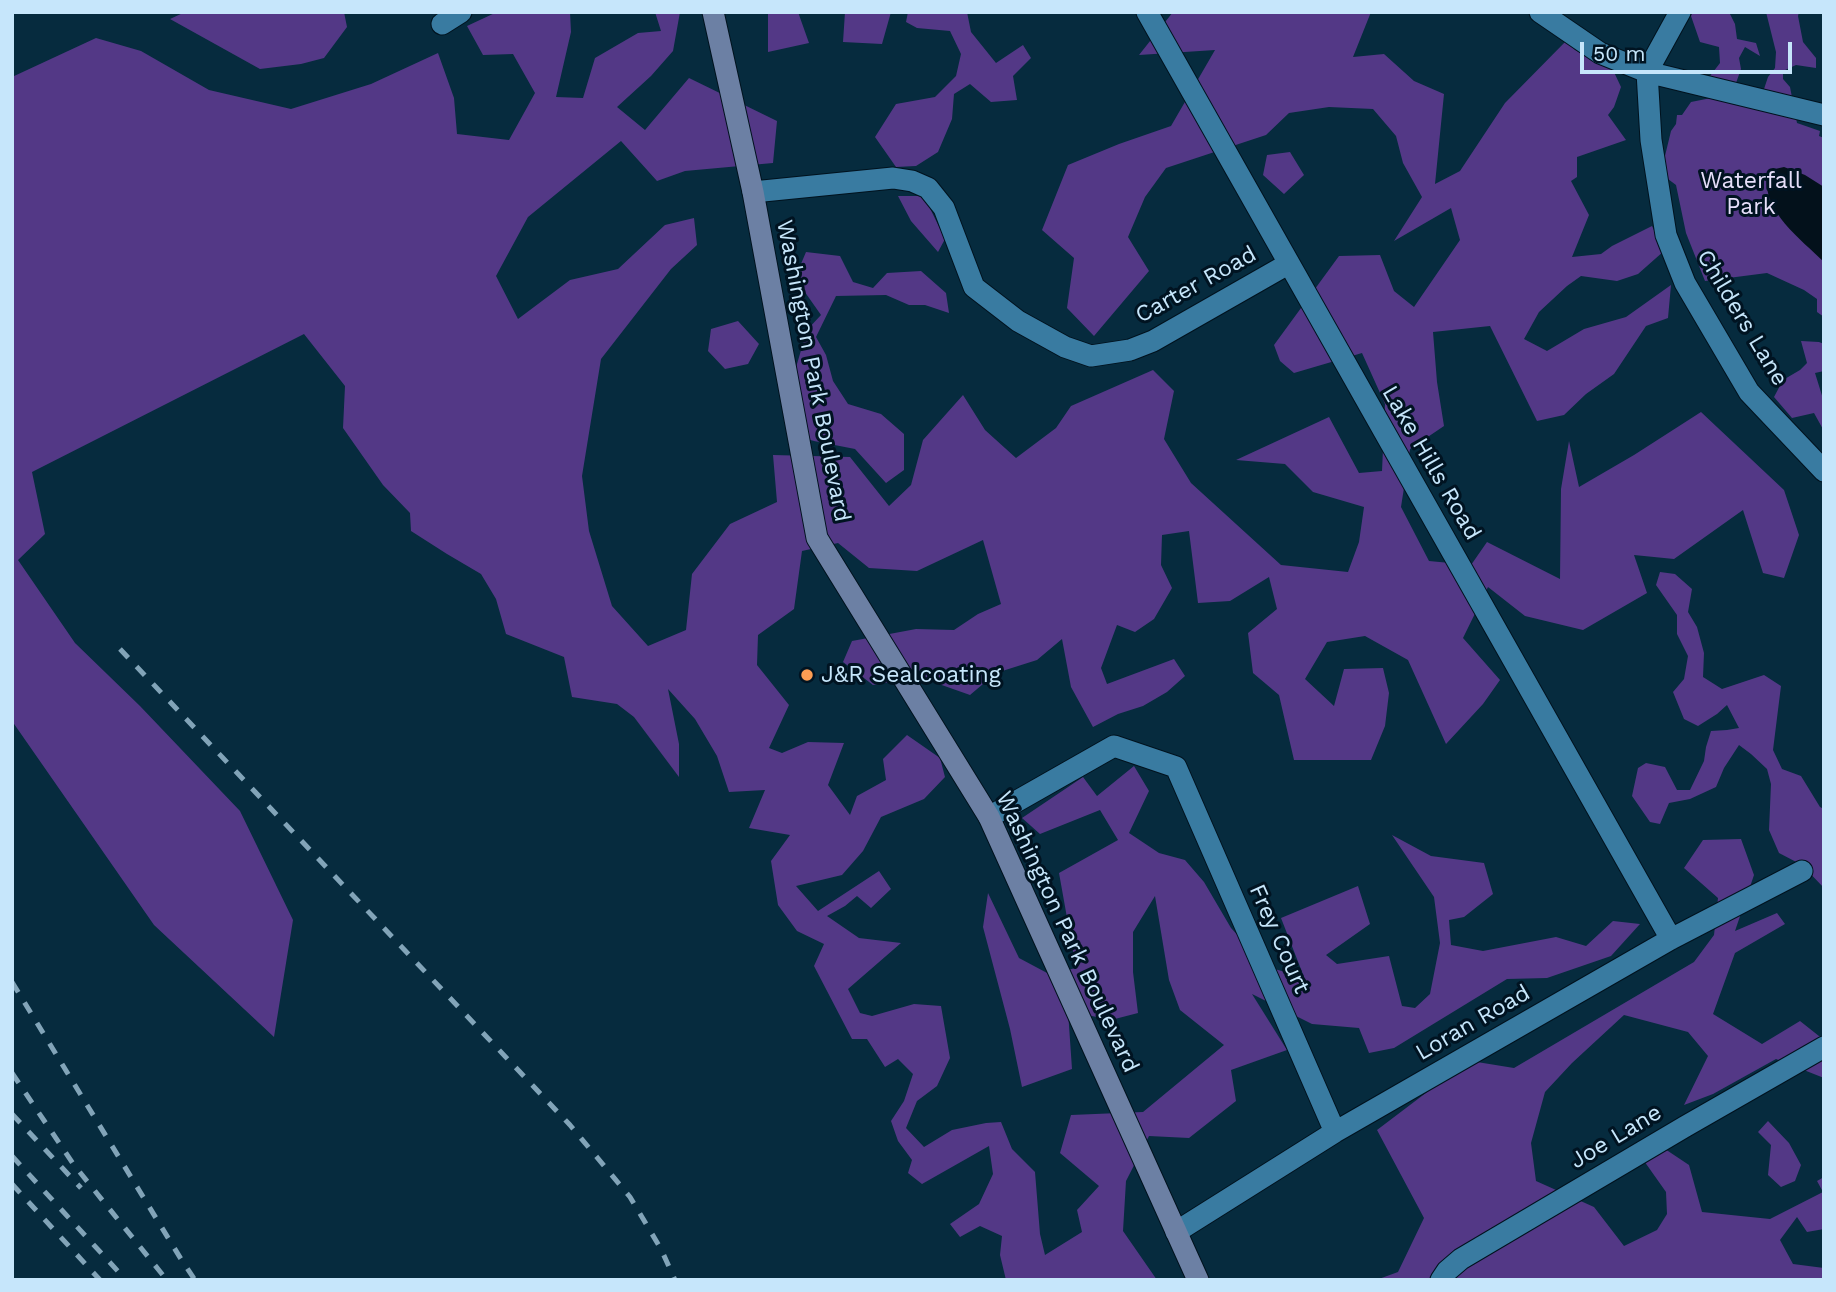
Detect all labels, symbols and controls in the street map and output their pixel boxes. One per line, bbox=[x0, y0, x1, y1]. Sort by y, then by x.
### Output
scale bar bbox=[1584, 28, 1796, 72]
text: 50 m bbox=[1593, 41, 1645, 66]
park label: Waterfall Park bbox=[1700, 167, 1802, 221]
street label: Washington Park Boulevard bbox=[770, 218, 856, 524]
street label: Carter Road bbox=[1131, 241, 1261, 329]
street label: Childers Lane bbox=[1691, 245, 1793, 391]
street label: Lake Hills Road bbox=[1376, 381, 1486, 545]
place label: J&R Sealcoating bbox=[821, 661, 1001, 689]
marker: J&R Sealcoating bbox=[799, 667, 815, 683]
street label: Washington Park Boulevard bbox=[990, 787, 1144, 1077]
street label: Frey Court bbox=[1243, 880, 1315, 998]
street label: Loran Road bbox=[1411, 979, 1535, 1067]
street label: Joe Lane bbox=[1565, 1099, 1667, 1175]

